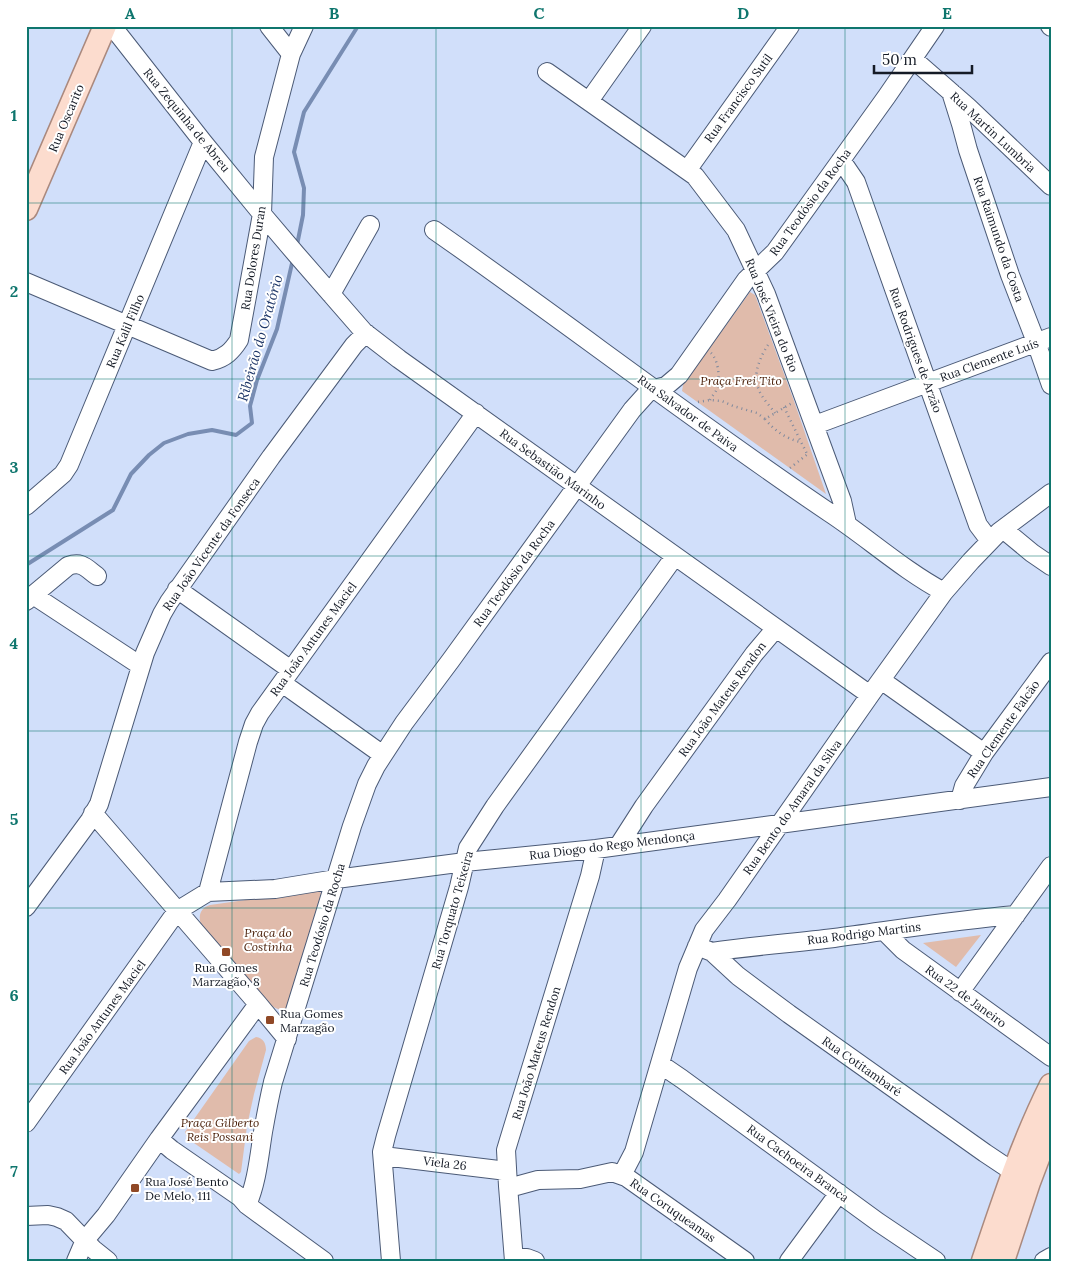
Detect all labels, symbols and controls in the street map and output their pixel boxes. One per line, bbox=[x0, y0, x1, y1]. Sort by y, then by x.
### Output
text: A bbox=[125, 3, 136, 23]
text: B bbox=[329, 3, 340, 23]
text: C bbox=[533, 3, 545, 23]
text: D bbox=[737, 3, 749, 23]
text: E bbox=[942, 3, 952, 23]
scale bar bbox=[874, 42, 972, 74]
text: 50 m bbox=[882, 50, 917, 69]
street label: Rua Francisco Sutil bbox=[701, 51, 775, 145]
street label: Rua Zequinha de Abreu bbox=[141, 65, 233, 175]
street label: Rua Oscarito bbox=[45, 82, 87, 154]
street label: Rua Martin Lumbria bbox=[947, 88, 1039, 176]
text: 1 bbox=[11, 105, 17, 125]
street label: Rua Teodósio da Rocha bbox=[766, 146, 854, 258]
street label: Rua Raimundo da Costa bbox=[970, 174, 1028, 304]
street label: Rua Dolores Duran bbox=[237, 205, 269, 311]
street label: Rua José Vieira do Rio bbox=[742, 256, 802, 374]
water label: Ribeirão do Oratório bbox=[233, 273, 287, 403]
text: 2 bbox=[10, 281, 18, 301]
street label: Rua Rodrigues de Arzão bbox=[886, 285, 946, 415]
street label: Rua Kalil Filho bbox=[103, 292, 147, 370]
street label: Rua Clemente Luís bbox=[938, 335, 1041, 385]
street label: Rua Salvador de Paiva bbox=[635, 371, 741, 455]
park label: Praça Frei Tito bbox=[700, 373, 782, 388]
street label: Rua Sebastião Marinho bbox=[497, 425, 609, 513]
text: 3 bbox=[10, 457, 19, 477]
street label: Rua João Vicente da Fonseca bbox=[159, 475, 263, 613]
street label: Rua Teodósio da Rocha bbox=[470, 517, 558, 629]
street label: Rua João Antunes Maciel bbox=[266, 579, 360, 699]
text: 4 bbox=[10, 633, 19, 653]
street label: Rua João Mateus Rendon bbox=[675, 638, 769, 760]
street label: Rua Clemente Falcão bbox=[964, 677, 1042, 781]
street label: Rua Bento do Amaral da Silva bbox=[740, 737, 844, 877]
text: 5 bbox=[10, 809, 19, 829]
street label: Rua Diogo do Rego Mendonça bbox=[528, 827, 696, 863]
street label: Rua Torquato Teixeira bbox=[428, 849, 476, 971]
street label: Rua Teodósio da Rocha bbox=[296, 861, 348, 989]
street label: Rua Rodrigo Martins bbox=[806, 919, 922, 947]
park label: Praça do Costinha bbox=[244, 925, 293, 954]
marker: Rua Gomes Marzagão, 8 bbox=[220, 946, 232, 958]
street label: Rua João Antunes Maciel bbox=[55, 957, 149, 1077]
place label: Rua Gomes Marzagão, 8 bbox=[192, 960, 260, 989]
street label: Rua 22 de Janeiro bbox=[922, 962, 1010, 1030]
street label: Rua João Mateus Rendon bbox=[509, 984, 563, 1122]
text: 6 bbox=[9, 985, 19, 1005]
place label: Rua Gomes Marzagão bbox=[280, 1006, 343, 1035]
marker: Rua Gomes Marzagão bbox=[264, 1014, 276, 1026]
street label: Rua Cotitambaré bbox=[819, 1033, 905, 1099]
park label: Praça Gilberto Reis Possani bbox=[181, 1115, 259, 1144]
street label: Rua Cachoeira Branca bbox=[744, 1121, 852, 1205]
street label: Viela 26 bbox=[421, 1153, 468, 1173]
text: 7 bbox=[10, 1161, 18, 1181]
place label: Rua José Bento De Melo, 111 bbox=[145, 1174, 229, 1203]
street label: Rua Coruqueamas bbox=[627, 1175, 719, 1245]
marker: Rua José Bento De Melo, 111 bbox=[129, 1182, 141, 1194]

